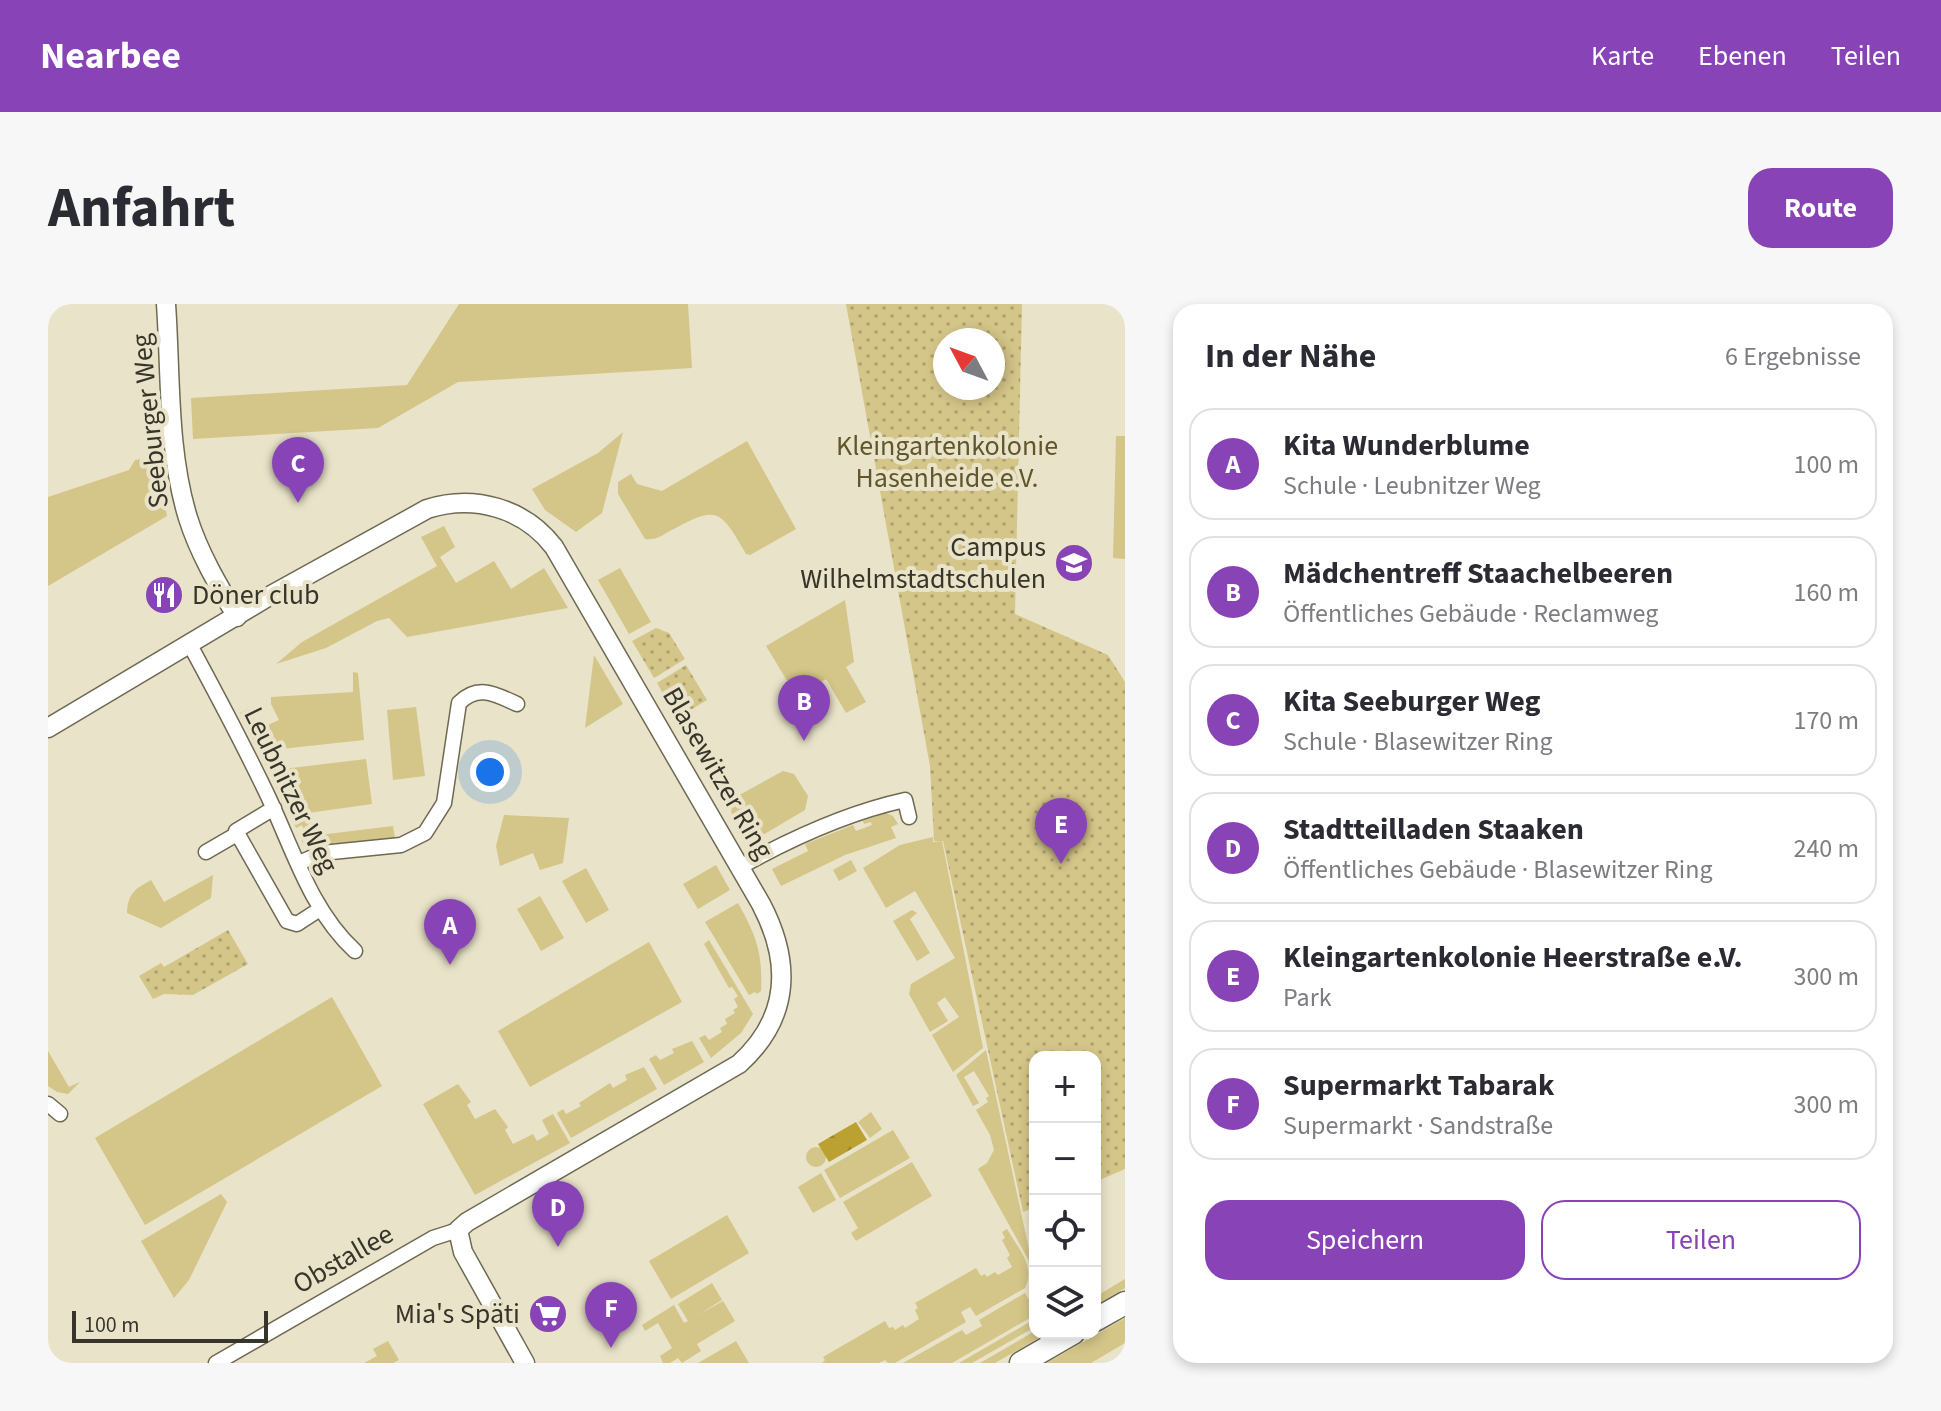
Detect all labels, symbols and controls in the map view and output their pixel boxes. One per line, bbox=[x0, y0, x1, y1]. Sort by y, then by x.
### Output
text: Nearbee bbox=[40, 29, 181, 83]
text: Karte bbox=[1591, 36, 1654, 76]
text: Ebenen bbox=[1698, 36, 1787, 76]
text: Teilen bbox=[1831, 36, 1901, 76]
button: Route bbox=[1748, 168, 1893, 248]
text: Anfahrt bbox=[48, 169, 235, 248]
north arrow bbox=[933, 328, 1005, 400]
street label: Seeburger Weg bbox=[121, 332, 179, 510]
text: In der Nähe bbox=[1205, 332, 1376, 381]
text: 6 Ergebnisse bbox=[1725, 338, 1861, 375]
text: Kita Wunderblume bbox=[1283, 424, 1530, 467]
park label: Kleingartenkolonie Hasenheide e.V. bbox=[836, 426, 1058, 498]
pin: C bbox=[272, 437, 324, 503]
text: A bbox=[1226, 446, 1240, 483]
text: 100 m bbox=[1793, 446, 1859, 483]
text: Schule · Leubnitzer Weg bbox=[1283, 467, 1541, 504]
place label: Campus Wilhelmstadtschulen bbox=[800, 527, 1046, 599]
school or university icon: Campus Wilhelmstadtschulen bbox=[1053, 542, 1095, 584]
text: Mädchentreff Staachelbeeren bbox=[1283, 552, 1673, 595]
restaurant icon: Döner club bbox=[143, 574, 185, 616]
text: B bbox=[1225, 574, 1241, 611]
text: 160 m bbox=[1793, 574, 1859, 611]
place label: Döner club bbox=[192, 575, 320, 615]
text: Öffentliches Gebäude · Reclamweg bbox=[1283, 595, 1658, 632]
pin: B bbox=[778, 675, 830, 741]
street label: Blasewitzer Ring bbox=[652, 679, 784, 867]
text: Kita Seeburger Weg bbox=[1283, 680, 1541, 723]
street label: Leubnitzer Weg bbox=[234, 700, 348, 880]
text: C bbox=[1225, 702, 1241, 739]
text: 170 m bbox=[1793, 702, 1859, 739]
text: Schule · Blasewitzer Ring bbox=[1283, 723, 1553, 760]
your location bbox=[470, 752, 510, 792]
pin: E bbox=[1035, 798, 1087, 864]
text: Stadtteilladen Staaken bbox=[1283, 808, 1584, 851]
text: D bbox=[1225, 830, 1241, 867]
text: 240 m bbox=[1793, 830, 1859, 867]
text: Öffentliches Gebäude · Blasewitzer Ring bbox=[1283, 851, 1713, 888]
pin: A bbox=[424, 899, 476, 965]
text: Kleingartenkolonie Heerstraße e.V. bbox=[1283, 936, 1743, 979]
text: E bbox=[1226, 958, 1240, 995]
text: 300 m bbox=[1793, 958, 1859, 995]
text: Park bbox=[1283, 979, 1332, 1016]
map controls bbox=[1029, 1051, 1101, 1339]
button: + bbox=[1029, 1051, 1101, 1123]
text: Supermarkt Tabarak bbox=[1283, 1064, 1554, 1107]
text: F bbox=[1226, 1086, 1240, 1123]
text: 300 m bbox=[1793, 1086, 1859, 1123]
text: Supermarkt · Sandstraße bbox=[1283, 1107, 1553, 1144]
button: − bbox=[1029, 1123, 1101, 1195]
pin: D bbox=[532, 1181, 584, 1247]
button: locate bbox=[1029, 1195, 1101, 1267]
button: Speichern bbox=[1205, 1200, 1525, 1280]
button: Teilen bbox=[1541, 1200, 1861, 1280]
street label: Obstallee bbox=[285, 1214, 401, 1304]
button: layers bbox=[1029, 1267, 1101, 1339]
pin: F bbox=[585, 1282, 637, 1348]
supermarket icon: Mia's Späti bbox=[527, 1293, 569, 1335]
place label: Mia's Späti bbox=[395, 1294, 520, 1334]
scale bar bbox=[72, 1307, 268, 1343]
text: 100 m bbox=[84, 1309, 139, 1341]

